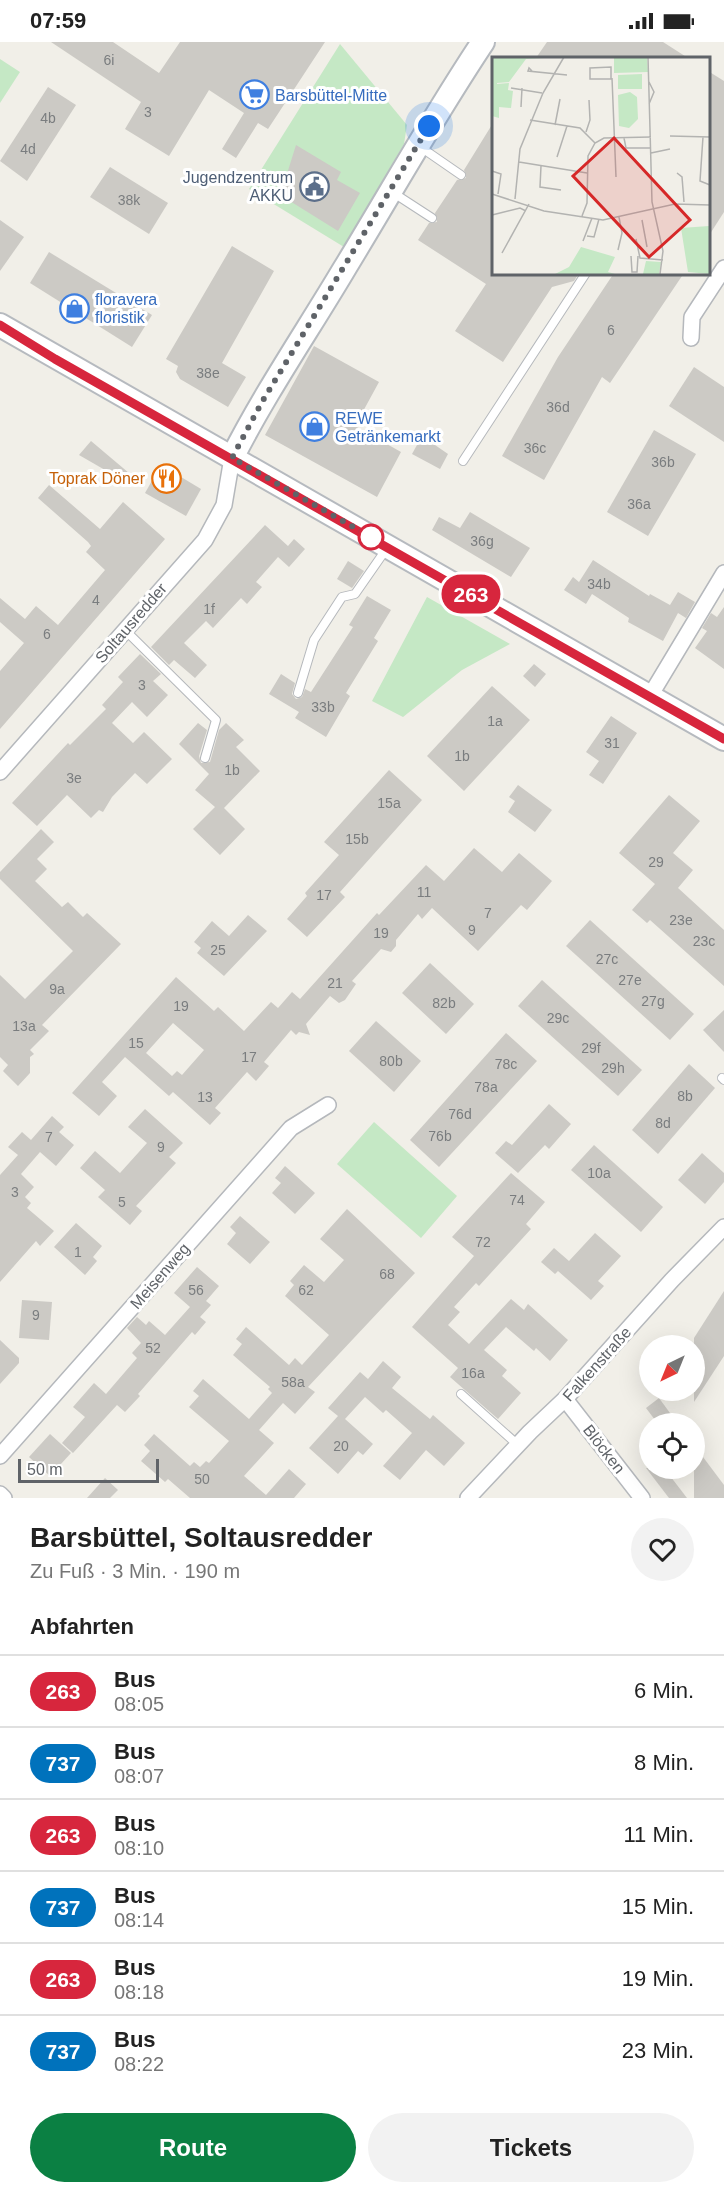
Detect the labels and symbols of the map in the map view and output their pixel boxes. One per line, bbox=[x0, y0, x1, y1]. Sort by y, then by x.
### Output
house number: 6i bbox=[104, 52, 114, 68]
inset map bbox=[492, 57, 709, 274]
supermarket icon: Barsbüttel-Mitte bbox=[238, 79, 270, 111]
place label: Barsbüttel-Mitte bbox=[275, 87, 387, 104]
house number: 3 bbox=[144, 104, 152, 120]
house number: 4b bbox=[40, 110, 56, 126]
your location bbox=[414, 111, 444, 141]
house number: 4d bbox=[20, 141, 36, 157]
place label: Jugendzentrum AKKU bbox=[183, 169, 293, 204]
public building icon: Jugendzentrum AKKU bbox=[298, 170, 330, 202]
house number: 38k bbox=[118, 192, 141, 208]
place label: floravera floristik bbox=[95, 291, 157, 326]
shop icon: floravera floristik bbox=[58, 292, 90, 324]
house number: 6 bbox=[607, 322, 615, 338]
house number: 38e bbox=[196, 365, 220, 381]
house number: 36d bbox=[546, 399, 570, 415]
place label: REWE Getränkemarkt bbox=[335, 410, 441, 445]
shop icon: REWE Getränkemarkt bbox=[298, 411, 330, 443]
house number: 36c bbox=[524, 440, 546, 456]
house number: 36b bbox=[651, 454, 675, 470]
restaurant icon: Toprak Döner bbox=[150, 462, 182, 494]
place label: Toprak Döner bbox=[49, 470, 146, 487]
house number: 36a bbox=[627, 496, 651, 512]
unlabelled marker bbox=[358, 524, 384, 550]
house number: 36g bbox=[470, 533, 494, 549]
line badge: 263 bbox=[436, 574, 506, 614]
house number: 34b bbox=[587, 576, 611, 592]
street label: Soltausredder bbox=[92, 579, 171, 666]
house number: 4 bbox=[92, 592, 100, 608]
house number: 1f bbox=[203, 601, 215, 617]
house number: 6 bbox=[43, 626, 51, 642]
house number: 3 bbox=[138, 677, 146, 693]
house number: 33b bbox=[311, 699, 335, 715]
house number: 1a bbox=[487, 713, 503, 729]
house number: 31 bbox=[604, 735, 620, 751]
house number: 1b bbox=[454, 748, 470, 764]
house number: 1b bbox=[224, 762, 240, 778]
house number: 3e bbox=[66, 770, 82, 786]
house number: 15a bbox=[377, 795, 401, 811]
house number: 15b bbox=[345, 831, 369, 847]
house number: 29 bbox=[648, 854, 664, 870]
house number: 11 bbox=[417, 884, 431, 900]
house number: 17 bbox=[316, 887, 332, 903]
house number: 7 bbox=[484, 905, 492, 921]
house number: 23e bbox=[669, 912, 693, 928]
house number: 9 bbox=[468, 922, 476, 938]
house number: 19 bbox=[373, 925, 389, 941]
house number: 23c bbox=[693, 933, 715, 949]
house number: 25 bbox=[210, 942, 226, 958]
house number: 27c bbox=[596, 951, 618, 967]
house number: 27e bbox=[618, 972, 642, 988]
house number: 21 bbox=[327, 975, 343, 991]
house number: 9a bbox=[49, 981, 65, 997]
house number: 27g bbox=[641, 993, 665, 1009]
house number: 82b bbox=[432, 995, 456, 1011]
house number: 19 bbox=[173, 998, 189, 1014]
house number: 29c bbox=[547, 1010, 569, 1026]
house number: 13a bbox=[12, 1018, 36, 1034]
house number: 15 bbox=[128, 1035, 144, 1051]
house number: 29f bbox=[581, 1040, 601, 1056]
house number: 17 bbox=[241, 1049, 257, 1065]
house number: 80b bbox=[379, 1053, 403, 1069]
house number: 78c bbox=[495, 1056, 517, 1072]
house number: 29h bbox=[601, 1060, 625, 1076]
house number: 78a bbox=[474, 1079, 498, 1095]
house number: 8b bbox=[677, 1088, 693, 1104]
house number: 13 bbox=[197, 1089, 213, 1105]
house number: 76d bbox=[448, 1106, 472, 1122]
house number: 8d bbox=[655, 1115, 671, 1131]
house number: 76b bbox=[428, 1128, 452, 1144]
house number: 7 bbox=[45, 1129, 53, 1145]
house number: 9 bbox=[157, 1139, 165, 1155]
house number: 10a bbox=[587, 1165, 611, 1181]
house number: 3 bbox=[11, 1184, 19, 1200]
house number: 74 bbox=[509, 1192, 525, 1208]
house number: 5 bbox=[118, 1194, 126, 1210]
house number: 72 bbox=[475, 1234, 491, 1250]
street label: Meisenweg bbox=[127, 1240, 193, 1312]
house number: 1 bbox=[74, 1244, 82, 1260]
house number: 68 bbox=[379, 1266, 395, 1282]
house number: 56 bbox=[188, 1282, 204, 1298]
house number: 62 bbox=[298, 1282, 314, 1298]
house number: 9 bbox=[32, 1307, 40, 1323]
street label: Falkenstraße bbox=[559, 1324, 635, 1404]
north arrow bbox=[639, 1335, 705, 1401]
house number: 52 bbox=[145, 1340, 161, 1356]
house number: 16a bbox=[461, 1365, 485, 1381]
house number: 58a bbox=[281, 1374, 305, 1390]
street label: Blöcken bbox=[580, 1421, 628, 1477]
house number: 20 bbox=[333, 1438, 349, 1454]
scale bar bbox=[18, 1456, 159, 1484]
house number: 50 bbox=[194, 1471, 210, 1487]

